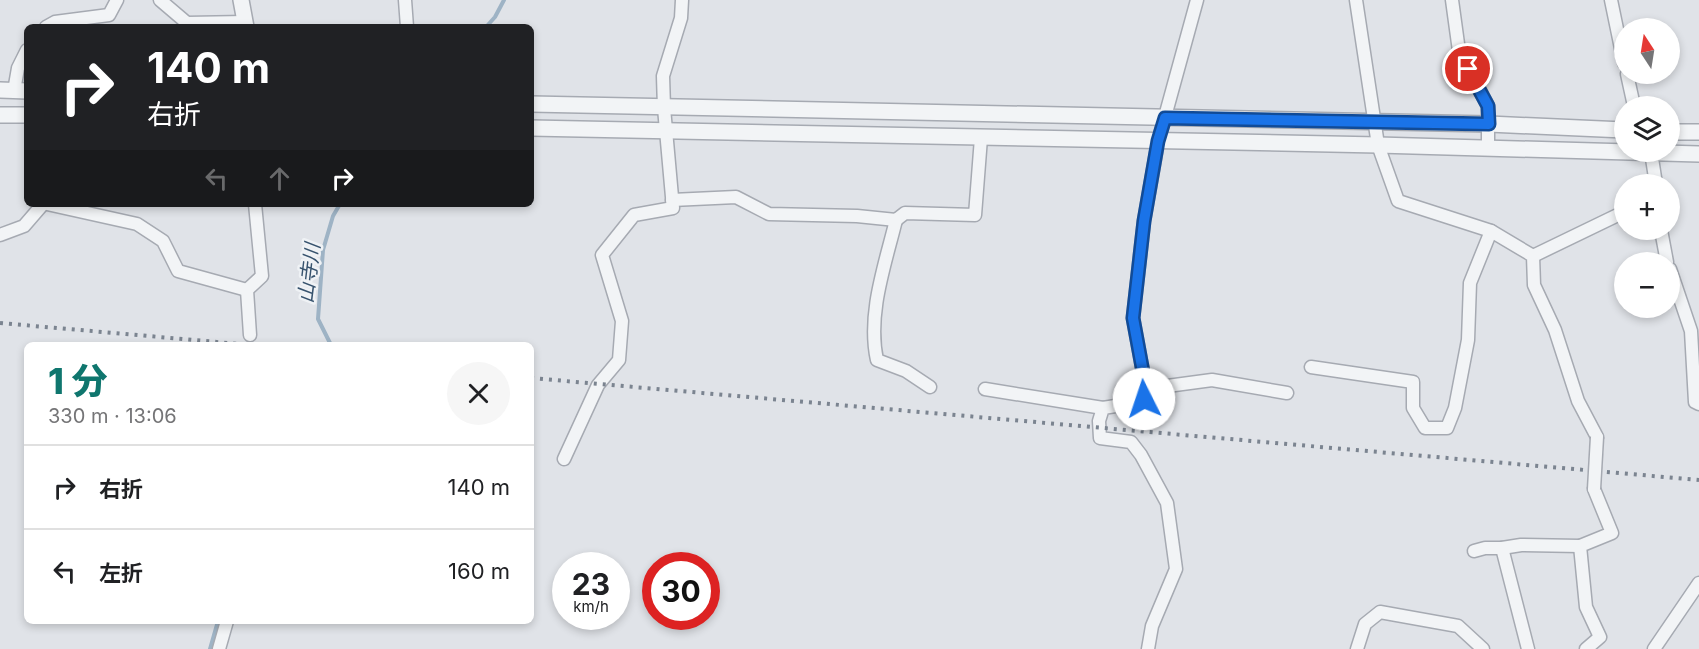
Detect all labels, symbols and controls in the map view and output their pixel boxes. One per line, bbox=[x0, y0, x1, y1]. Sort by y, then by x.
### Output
north arrow bbox=[1614, 18, 1680, 84]
map controls bbox=[1614, 18, 1680, 318]
text: 140 m bbox=[147, 42, 270, 93]
pin bbox=[1442, 43, 1493, 94]
icon: right bbox=[48, 48, 126, 126]
icon: arrive bbox=[1451, 52, 1484, 85]
button: layers bbox=[1614, 96, 1680, 162]
text: 右折 bbox=[147, 98, 201, 131]
icon: left bbox=[200, 162, 233, 195]
icon: ahead bbox=[263, 162, 296, 195]
icon: right bbox=[326, 162, 359, 195]
button: + bbox=[1614, 174, 1680, 240]
water label: 山寺川 bbox=[293, 240, 325, 304]
button: − bbox=[1614, 252, 1680, 318]
text: 1 分 bbox=[48, 359, 108, 403]
button: close bbox=[447, 362, 510, 425]
position arrow bbox=[1112, 367, 1176, 431]
text: 330 m · 13:06 bbox=[48, 404, 177, 428]
icon: right bbox=[48, 471, 81, 504]
text: 140 m bbox=[448, 474, 510, 500]
text: 右折 bbox=[99, 476, 143, 502]
speed limit sign: 30 bbox=[642, 552, 720, 630]
icon: left bbox=[48, 555, 81, 588]
text: 160 m bbox=[448, 558, 510, 584]
text: 左折 bbox=[99, 560, 143, 586]
text: 23 bbox=[572, 566, 610, 602]
text: km/h bbox=[573, 597, 609, 616]

